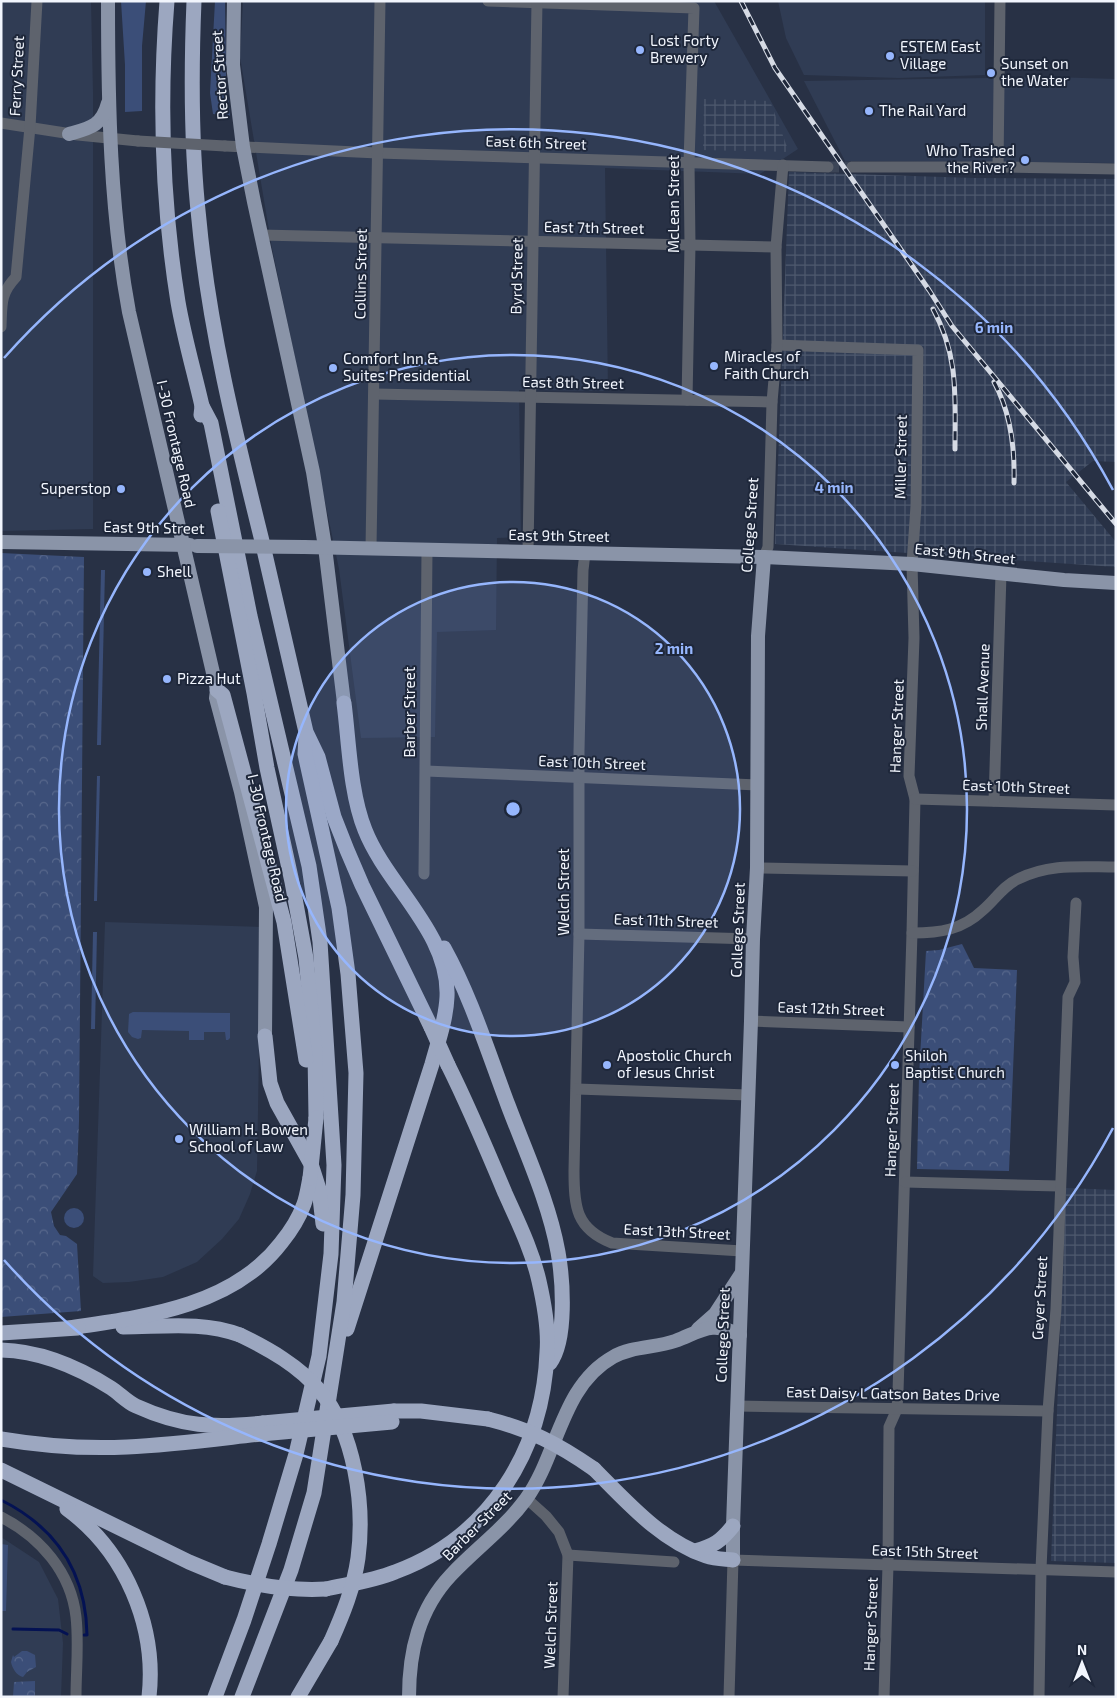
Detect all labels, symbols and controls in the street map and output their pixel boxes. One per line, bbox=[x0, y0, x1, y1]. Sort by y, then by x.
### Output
street label: Rector Street bbox=[207, 29, 231, 120]
place label: Lost Forty Brewery bbox=[650, 31, 719, 66]
street label: Ferry Street bbox=[5, 35, 27, 117]
place label: ESTEM East Village bbox=[900, 37, 981, 72]
marker: Lost Forty Brewery bbox=[634, 44, 646, 56]
marker: ESTEM East Village bbox=[884, 50, 896, 62]
place label: Sunset on the Water bbox=[1001, 54, 1069, 89]
marker: Sunset on the Water bbox=[985, 67, 997, 79]
place label: The Rail Yard bbox=[879, 101, 966, 119]
marker: The Rail Yard bbox=[863, 105, 875, 117]
street label: East 6th Street bbox=[485, 131, 587, 153]
place label: Who Trashed the River? bbox=[926, 141, 1015, 176]
marker: Who Trashed the River? bbox=[1019, 154, 1031, 166]
street label: McLean Street bbox=[664, 155, 682, 253]
street label: East 7th Street bbox=[544, 217, 645, 237]
street label: Collins Street bbox=[350, 228, 370, 320]
street label: Byrd Street bbox=[506, 237, 526, 315]
text: 6 min bbox=[975, 318, 1013, 336]
place label: Miracles of Faith Church bbox=[724, 347, 809, 382]
place label: Comfort Inn & Suites Presidential bbox=[343, 349, 471, 384]
marker: Miracles of Faith Church bbox=[708, 360, 720, 372]
marker: Comfort Inn & Suites Presidential bbox=[327, 362, 339, 374]
street label: East 8th Street bbox=[522, 372, 624, 392]
street label: I-30 Frontage Road bbox=[154, 378, 200, 509]
street label: Miller Street bbox=[890, 414, 910, 499]
street label: College Street bbox=[737, 476, 761, 573]
text: 4 min bbox=[814, 478, 854, 496]
place label: Superstop bbox=[41, 479, 111, 497]
marker: Superstop bbox=[115, 483, 127, 495]
street label: East 9th Street bbox=[103, 517, 205, 537]
street label: East 9th Street bbox=[508, 525, 610, 545]
street label: East 9th Street bbox=[914, 539, 1017, 567]
place label: Shell bbox=[157, 562, 192, 580]
marker: Shell bbox=[141, 566, 153, 578]
text: 2 min bbox=[655, 639, 693, 657]
street label: Shall Avenue bbox=[971, 643, 993, 731]
street label: Barber Street bbox=[400, 666, 418, 757]
place label: Pizza Hut bbox=[177, 669, 241, 687]
marker: Pizza Hut bbox=[161, 673, 173, 685]
street label: Hanger Street bbox=[885, 678, 907, 773]
street label: East 10th Street bbox=[538, 751, 646, 773]
street label: I-30 Frontage Road bbox=[245, 772, 291, 903]
street label: East 10th Street bbox=[962, 775, 1070, 797]
centre of rings bbox=[504, 800, 522, 818]
street label: Welch Street bbox=[554, 848, 572, 936]
street label: College Street bbox=[726, 882, 748, 978]
street label: East 11th Street bbox=[613, 909, 719, 931]
street label: East 12th Street bbox=[777, 997, 885, 1019]
place label: Apostolic Church of Jesus Christ bbox=[617, 1046, 732, 1081]
place label: Shiloh Baptist Church bbox=[905, 1046, 1005, 1081]
marker: Apostolic Church of Jesus Christ bbox=[601, 1059, 613, 1071]
marker: Shiloh Baptist Church bbox=[889, 1059, 901, 1071]
street label: Hanger Street bbox=[880, 1082, 902, 1177]
place label: William H. Bowen School of Law bbox=[189, 1120, 308, 1155]
marker: William H. Bowen School of Law bbox=[173, 1133, 185, 1145]
street label: East 13th Street bbox=[623, 1219, 731, 1243]
street label: Geyer Street bbox=[1028, 1255, 1050, 1340]
street label: College Street bbox=[711, 1287, 733, 1383]
street label: East Daisy L Gatson Bates Drive bbox=[786, 1382, 1000, 1404]
street label: Barber Street bbox=[438, 1487, 515, 1564]
street label: East 15th Street bbox=[871, 1540, 979, 1562]
street label: Hanger Street bbox=[859, 1576, 881, 1671]
street label: Welch Street bbox=[539, 1581, 561, 1669]
north arrow bbox=[1057, 1638, 1107, 1688]
text: N bbox=[1077, 1641, 1087, 1658]

